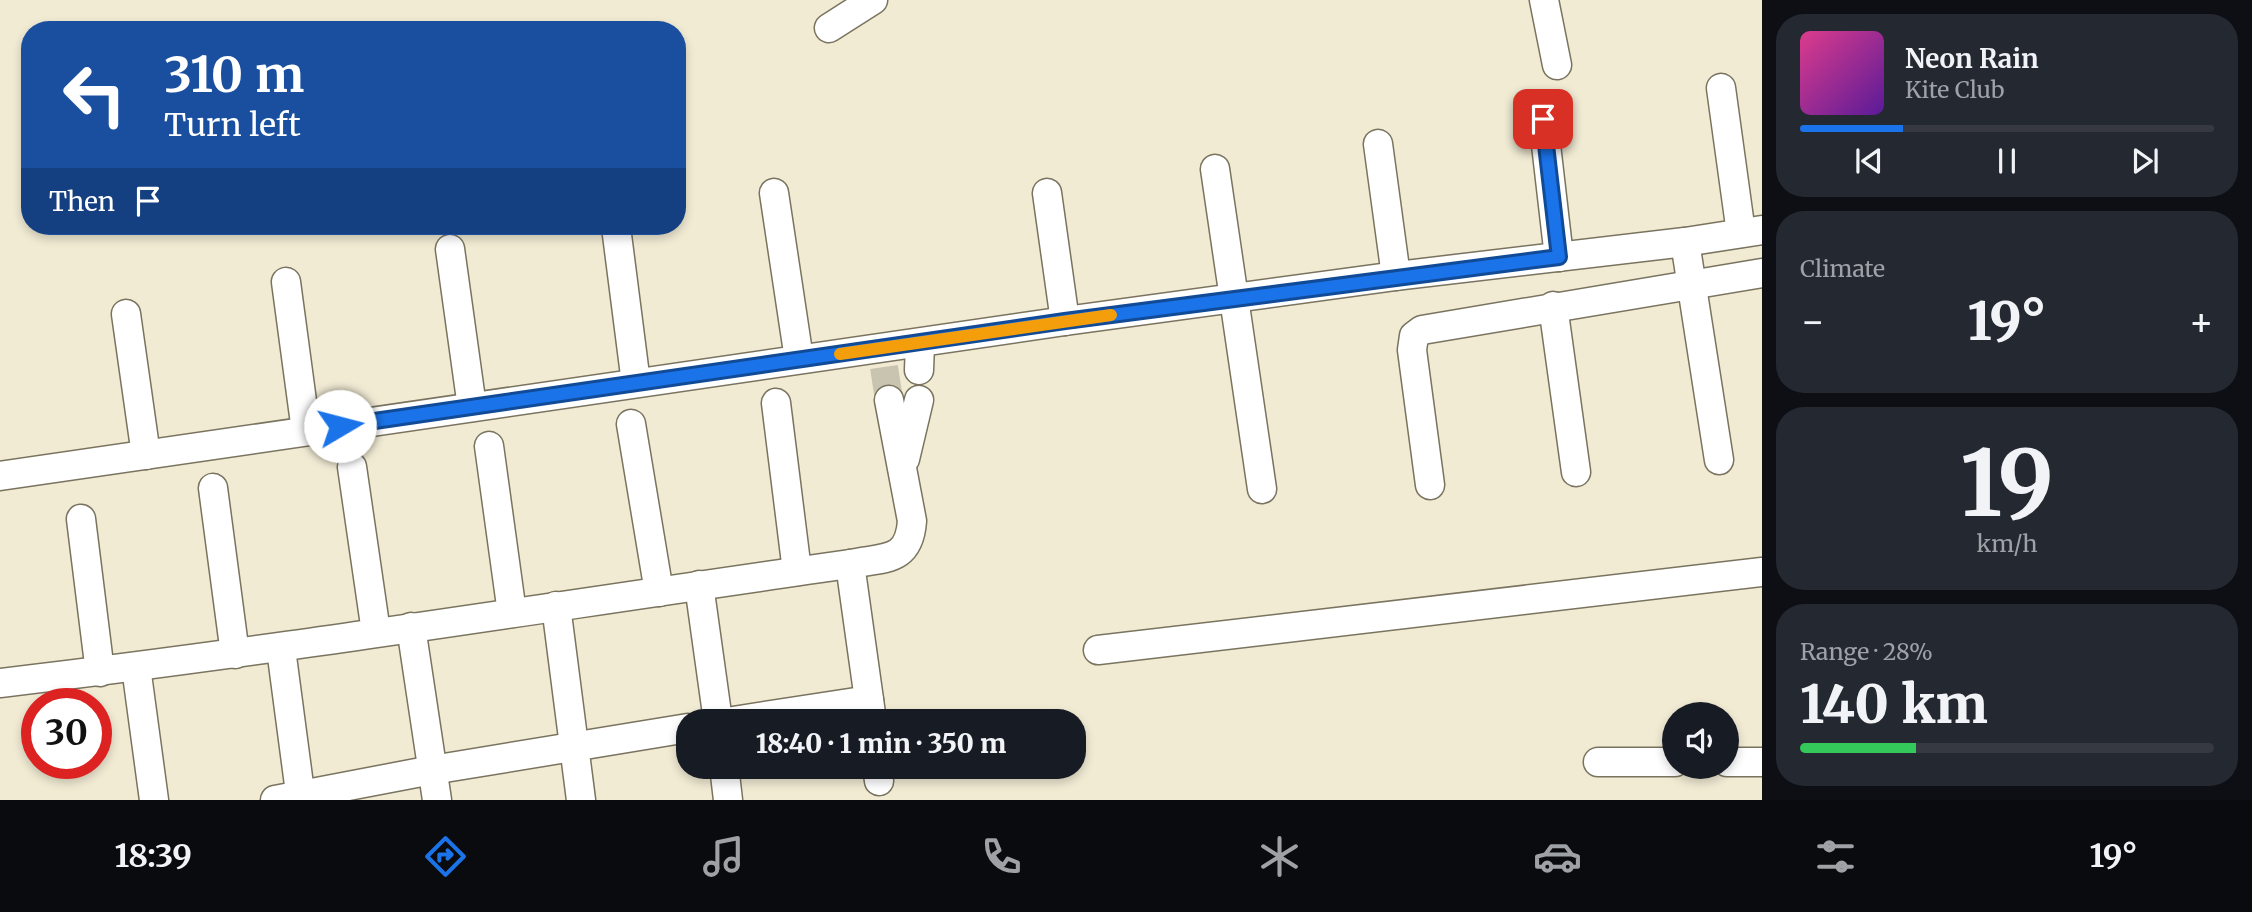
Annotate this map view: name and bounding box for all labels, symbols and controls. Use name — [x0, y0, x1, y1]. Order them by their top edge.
text: Neon Rain — [1905, 42, 2039, 75]
text: 310 m — [164, 44, 304, 105]
icon: left — [49, 49, 140, 140]
text: Kite Club — [1905, 75, 2004, 104]
pin — [1513, 89, 1573, 149]
icon: arrive — [1524, 100, 1562, 138]
text: Turn left — [164, 105, 301, 145]
icon: previous — [1850, 142, 1888, 180]
icon: pause — [1988, 142, 2026, 180]
icon: next — [2126, 142, 2164, 180]
icon: arrive — [129, 182, 167, 220]
text: Then — [49, 185, 115, 218]
text: Climate — [1800, 254, 1885, 283]
text: 19° — [1968, 289, 2046, 354]
text: − — [1800, 298, 1825, 345]
text: + — [2189, 298, 2214, 345]
position arrow — [303, 389, 377, 463]
text: 19 — [1960, 426, 2054, 541]
text: km/h — [1977, 529, 2037, 558]
text: Range · 28% — [1800, 637, 1933, 666]
text: 140 km — [1800, 672, 1988, 737]
speed limit sign: 30 — [21, 688, 112, 779]
map controls — [1662, 702, 1739, 779]
button: sound — [1662, 702, 1739, 779]
text: 18:40 · 1 min · 350 m — [756, 727, 1006, 760]
icon: directions — [421, 832, 470, 881]
icon: music — [699, 832, 748, 881]
icon: phone — [977, 832, 1026, 881]
icon: climate — [1255, 832, 1304, 881]
icon: car — [1533, 832, 1582, 881]
icon: filters — [1811, 832, 1860, 881]
text: 18:39 — [115, 836, 192, 876]
text: 19° — [2089, 836, 2137, 876]

